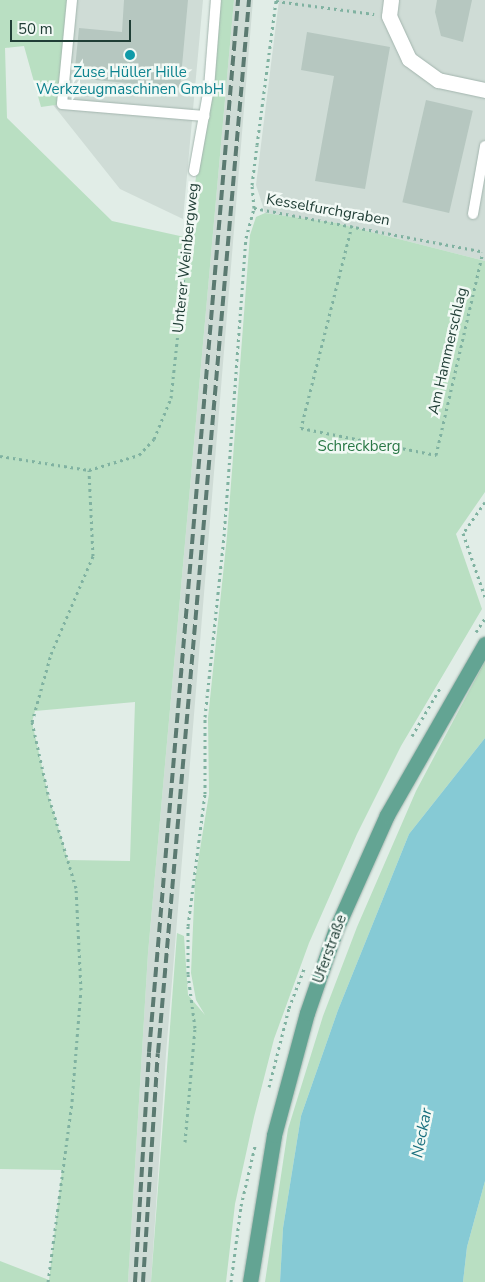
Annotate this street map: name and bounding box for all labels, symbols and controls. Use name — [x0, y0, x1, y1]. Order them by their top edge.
scale bar — [12, 10, 134, 42]
text: 50 m — [18, 19, 53, 39]
marker: Zuse Hüller Hille Werkzeugmaschinen GmbH — [124, 49, 136, 61]
place label: Zuse Hüller Hille Werkzeugmaschinen GmbH — [36, 63, 224, 98]
street label: Unterer Weinbergweg — [169, 182, 203, 334]
street label: Kesselfurchgraben — [265, 190, 391, 230]
street label: Am Hammerschlag — [425, 286, 471, 416]
park label: Schreckberg — [317, 438, 401, 456]
street label: Uferstraße — [309, 912, 351, 986]
water label: Neckar — [408, 1107, 436, 1159]

